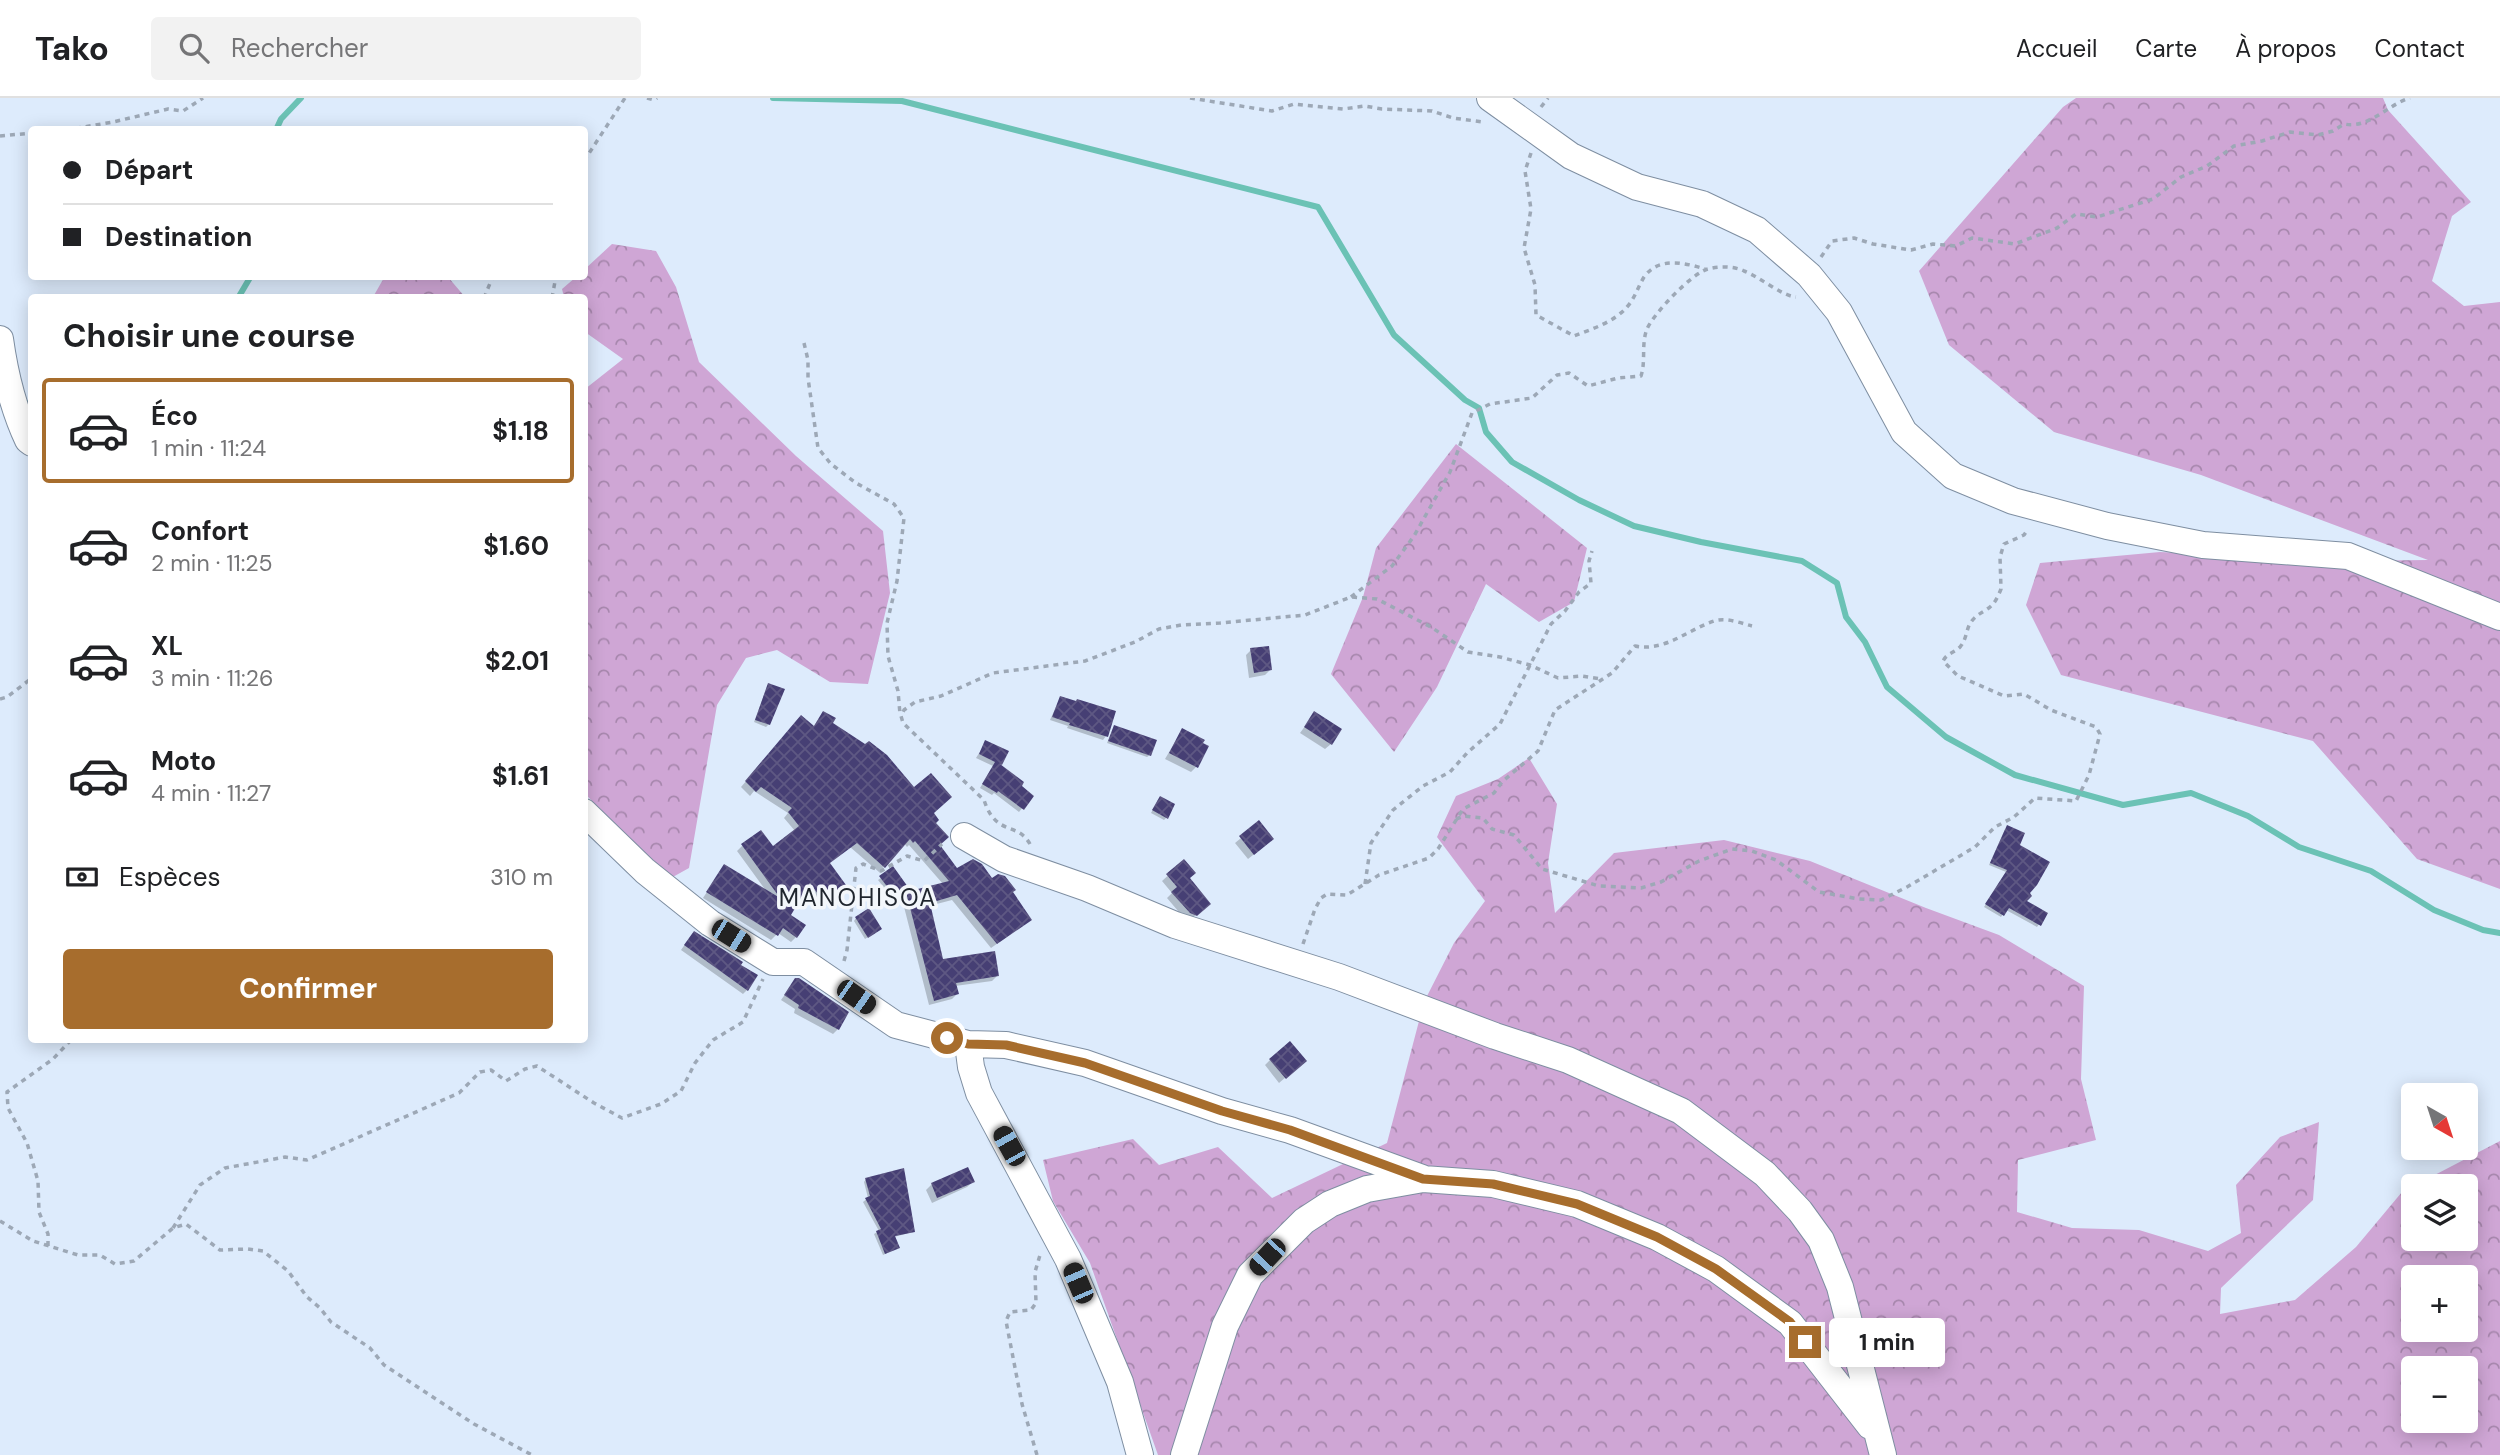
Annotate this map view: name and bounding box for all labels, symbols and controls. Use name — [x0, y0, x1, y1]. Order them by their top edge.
search box — [151, 17, 641, 80]
text: Tako — [35, 27, 109, 70]
icon: search — [175, 29, 213, 67]
text: Rechercher — [231, 31, 368, 65]
text: Accueil — [2016, 33, 2097, 64]
text: Carte — [2135, 33, 2197, 64]
text: À propos — [2235, 33, 2337, 64]
text: Contact — [2375, 33, 2465, 64]
text: Départ — [105, 153, 193, 187]
text: Destination — [105, 220, 252, 254]
text: Choisir une course — [63, 315, 355, 357]
icon: car — [67, 399, 130, 462]
text: Éco — [151, 399, 198, 433]
text: $1.18 — [492, 414, 549, 448]
text: 1 min · 11:24 — [151, 433, 266, 463]
icon: car — [67, 514, 130, 577]
text: Confort — [151, 514, 249, 548]
text: $1.60 — [483, 529, 549, 563]
text: 2 min · 11:25 — [151, 548, 273, 578]
icon: car — [67, 629, 130, 692]
text: XL — [151, 629, 183, 663]
text: $2.01 — [485, 644, 549, 678]
text: 3 min · 11:26 — [151, 663, 273, 693]
icon: car — [67, 744, 130, 807]
text: Moto — [151, 744, 216, 778]
text: $1.61 — [492, 759, 549, 793]
text: 4 min · 11:27 — [151, 778, 271, 808]
icon: cash — [63, 858, 101, 896]
text: Espèces — [119, 860, 220, 894]
text: 310 m — [490, 862, 553, 892]
district label: MANOHISOA — [779, 882, 937, 913]
car — [708, 916, 755, 956]
button: Confirmer — [63, 949, 553, 1029]
car — [833, 976, 880, 1018]
route start — [931, 1022, 963, 1054]
north arrow — [2401, 1083, 2478, 1160]
map controls — [2401, 1083, 2478, 1433]
car — [990, 1123, 1029, 1169]
button: layers — [2401, 1174, 2478, 1251]
car — [1245, 1234, 1290, 1280]
car — [1061, 1260, 1096, 1306]
button: + — [2401, 1265, 2478, 1342]
callout: 1 min — [1829, 1318, 1945, 1366]
route end — [1789, 1326, 1821, 1358]
text: 1 min — [1859, 1327, 1915, 1357]
button: − — [2401, 1356, 2478, 1433]

